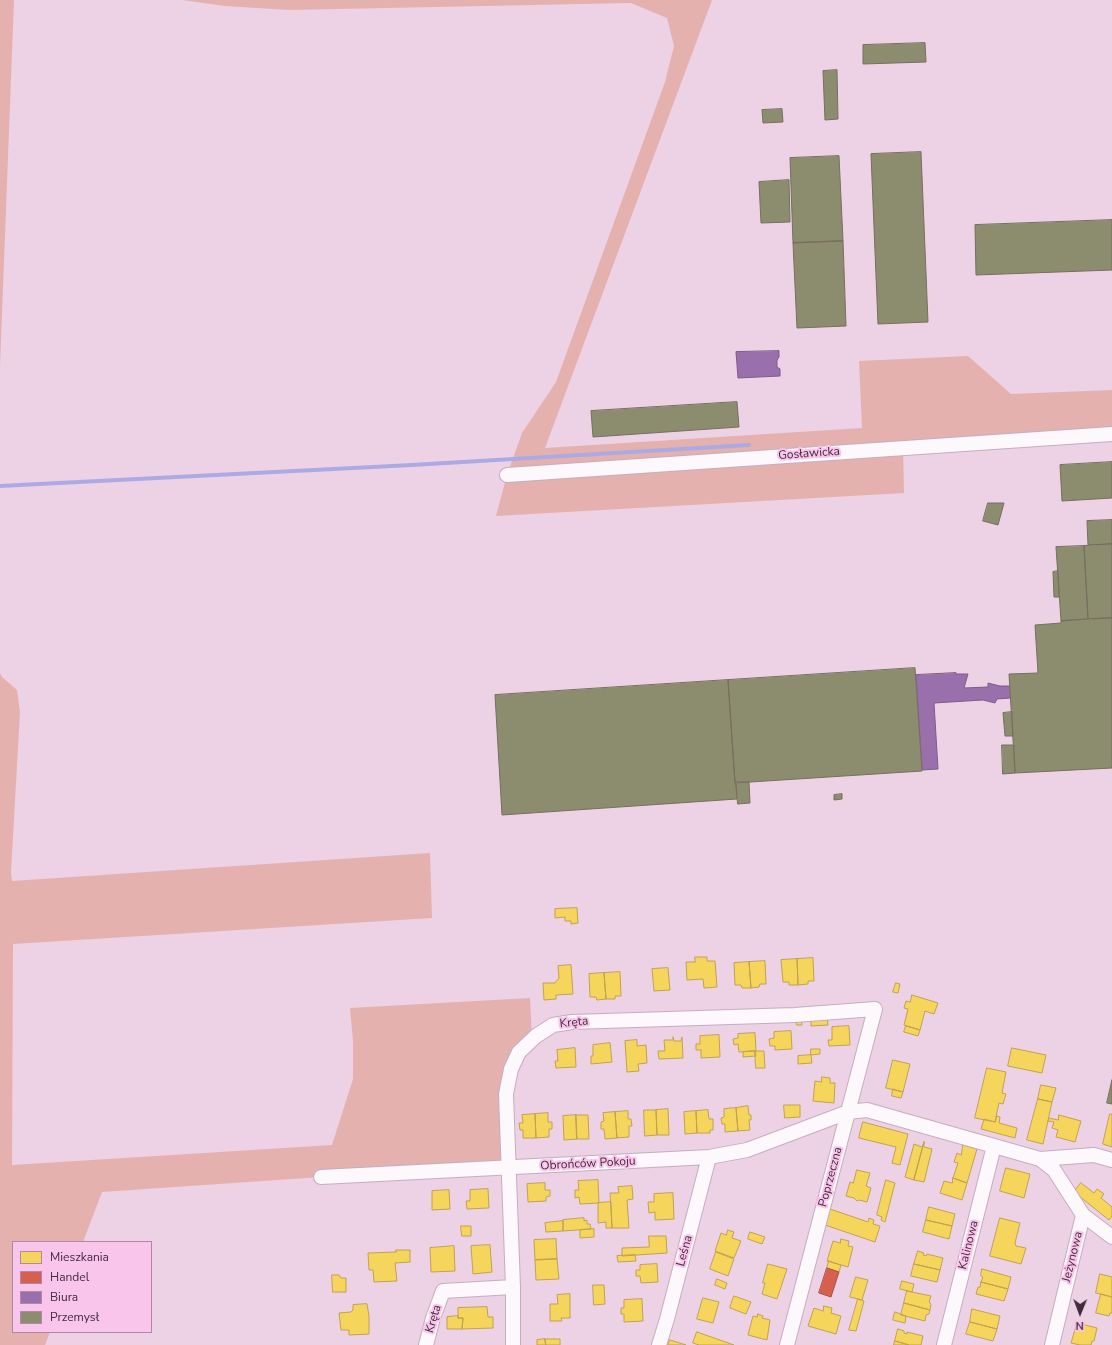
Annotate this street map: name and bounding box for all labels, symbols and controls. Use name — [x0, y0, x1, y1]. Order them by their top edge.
street label: Gosławicka — [778, 445, 840, 463]
street label: Kręta — [559, 1014, 589, 1032]
street label: Poprzeczna — [816, 1145, 846, 1209]
street label: Obrońców Pokoju — [540, 1154, 636, 1174]
street label: Kalinowa — [956, 1219, 982, 1271]
street label: Jeżynowa — [1060, 1230, 1086, 1284]
street label: Leśna — [674, 1234, 696, 1268]
legend — [12, 1241, 152, 1333]
text: Mieszkania — [50, 1249, 109, 1265]
text: Handel — [50, 1269, 89, 1285]
text: Biura — [50, 1289, 78, 1305]
north arrow — [1060, 1293, 1100, 1333]
street label: Kręta — [423, 1303, 445, 1335]
text: Przemysł — [50, 1309, 99, 1325]
text: N — [1076, 1318, 1084, 1333]

